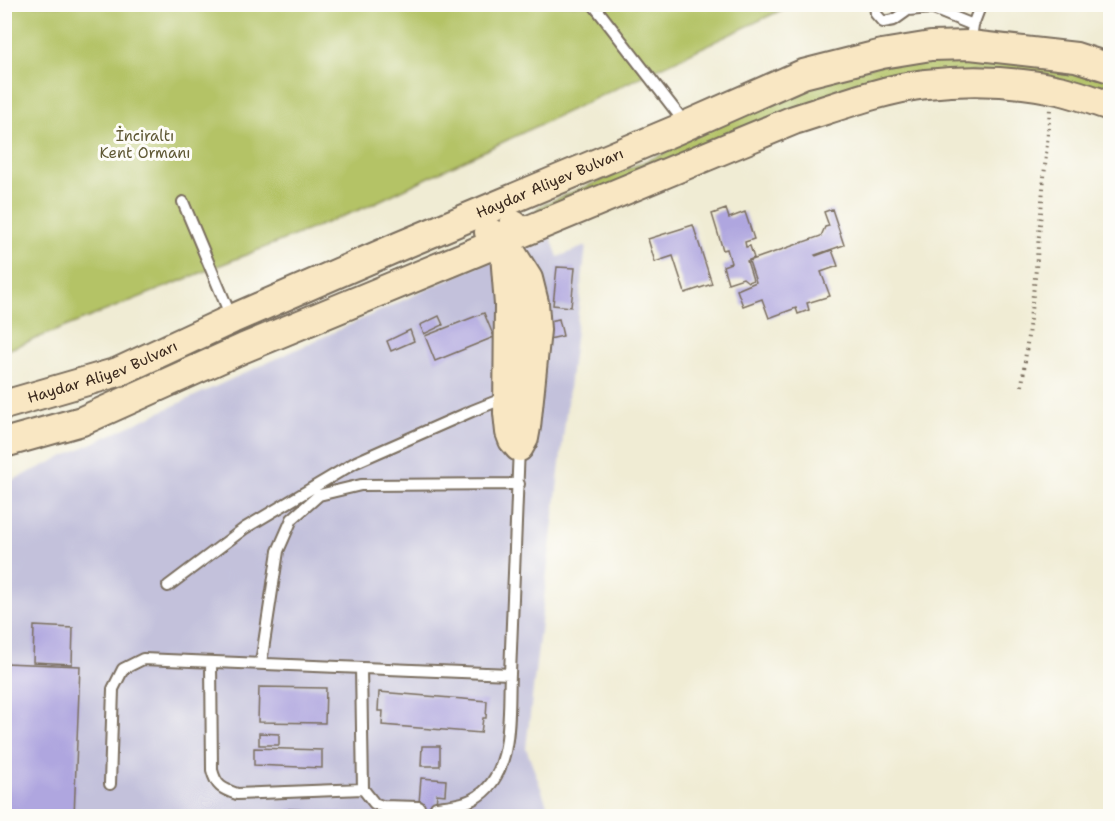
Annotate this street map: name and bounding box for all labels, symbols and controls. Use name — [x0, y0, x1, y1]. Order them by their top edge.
park label: İnciraltı Kent Ormanı — [99, 126, 191, 163]
street label: Haydar Aliyev Bulvarı — [473, 143, 627, 223]
street label: Haydar Aliyev Bulvarı — [25, 336, 181, 408]

